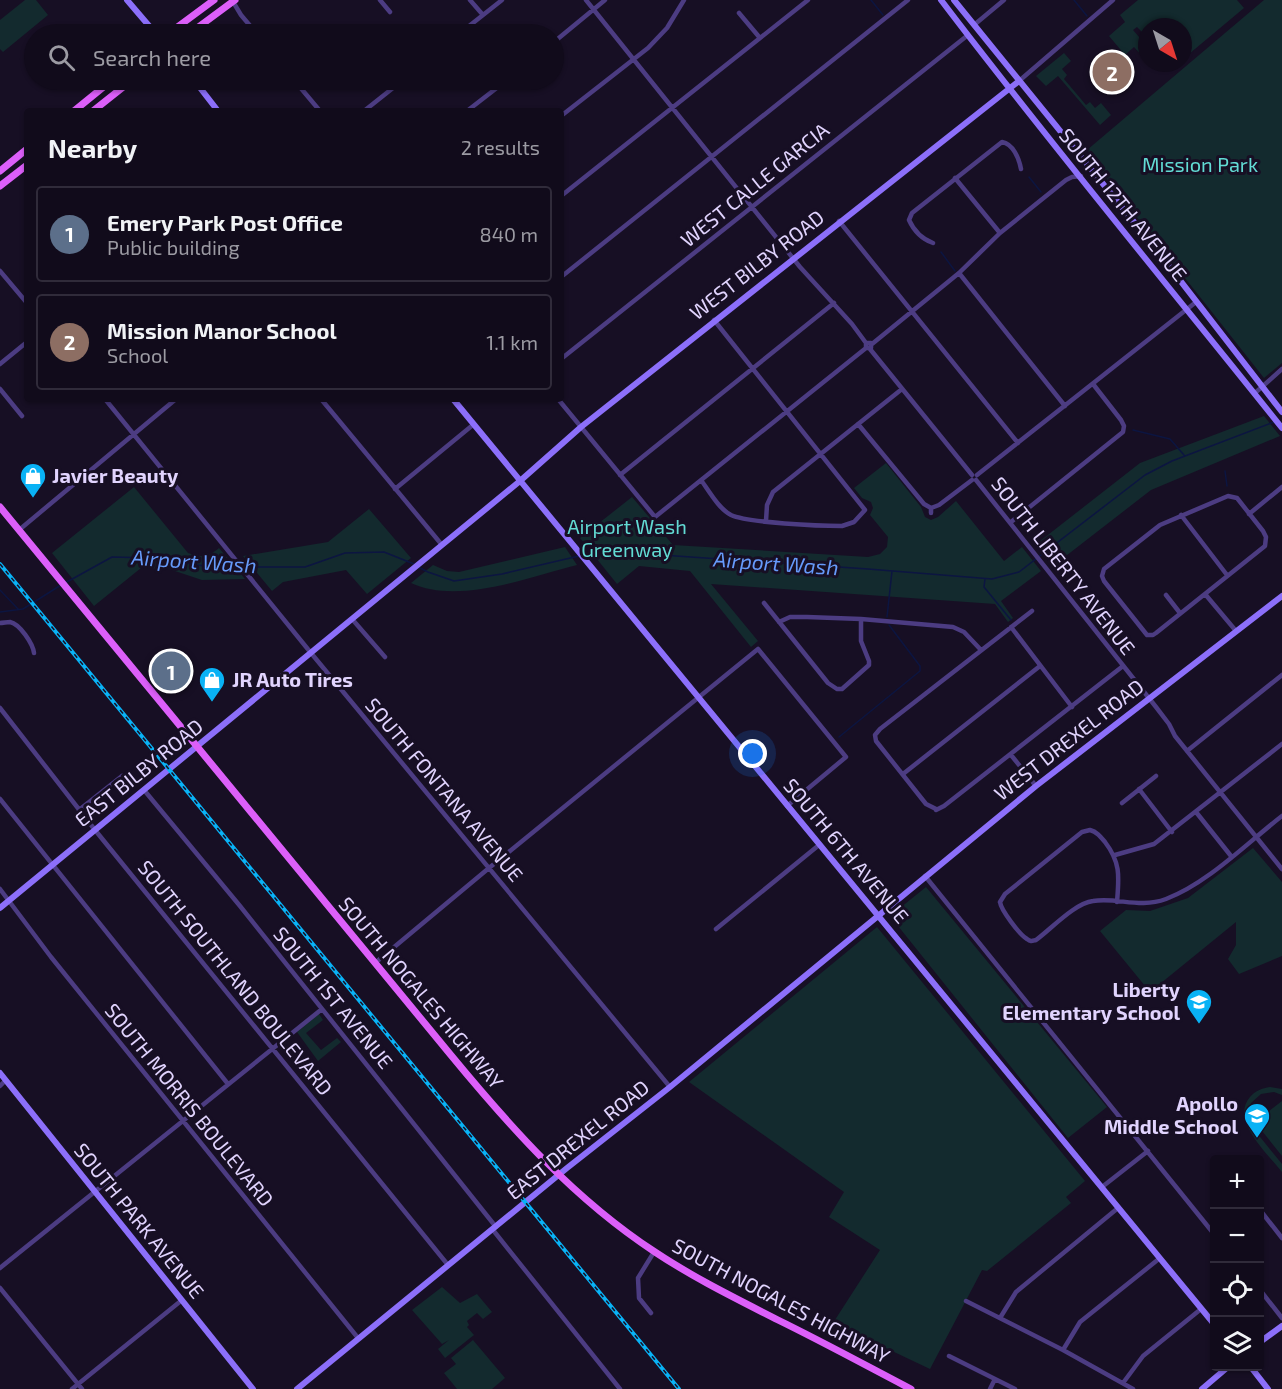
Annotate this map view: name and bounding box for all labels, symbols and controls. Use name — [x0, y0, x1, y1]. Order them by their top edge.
north arrow — [1138, 18, 1192, 72]
search box — [24, 24, 564, 90]
icon: search — [45, 41, 78, 74]
text: Search here — [93, 44, 211, 70]
pin: 2 — [1092, 50, 1132, 94]
street label: WEST CALLE GARCIA — [676, 117, 834, 251]
street label: SOUTH 12TH AVENUE — [1055, 123, 1193, 285]
text: Nearby — [48, 132, 137, 163]
text: 2 results — [461, 135, 540, 159]
park label: Mission Park — [1142, 152, 1258, 176]
street label: WEST BILBY ROAD — [684, 204, 828, 324]
text: Emery Park Post Office — [107, 209, 343, 235]
text: 1 — [65, 222, 74, 246]
text: 840 m — [480, 222, 538, 246]
text: Public building — [107, 235, 240, 259]
text: Mission Manor School — [107, 317, 337, 343]
text: 2 — [64, 330, 75, 354]
text: 1.1 km — [486, 330, 538, 354]
text: School — [107, 343, 168, 367]
shop icon: Javier Beauty — [18, 461, 48, 499]
place label: Javier Beauty — [52, 463, 179, 488]
street label: SOUTH LIBERTY AVENUE — [987, 472, 1141, 659]
park label: Airport Wash Greenway — [567, 514, 687, 561]
water label: Airport Wash — [130, 544, 257, 577]
water label: Airport Wash — [712, 546, 839, 579]
pin: 1 — [152, 648, 190, 694]
shop icon: JR Auto Tires — [197, 665, 227, 703]
place label: JR Auto Tires — [232, 667, 353, 691]
street label: WEST DREXEL ROAD — [989, 673, 1148, 805]
street label: SOUTH FONTANA AVENUE — [361, 693, 529, 886]
street label: EAST BILBY ROAD — [70, 713, 207, 831]
your location — [738, 739, 767, 768]
street label: SOUTH 6TH AVENUE — [779, 773, 914, 928]
street label: SOUTH SOUTHLAND BOULEVARD — [134, 855, 338, 1100]
street label: SOUTH NOGALES HIGHWAY — [335, 892, 509, 1094]
street label: SOUTH 1ST AVENUE — [269, 922, 398, 1073]
place label: Liberty Elementary School — [1002, 977, 1181, 1025]
school or university icon: Liberty Elementary School — [1184, 987, 1214, 1025]
street label: SOUTH MORRIS BOULEVARD — [101, 998, 279, 1211]
street label: EAST DREXEL ROAD — [501, 1074, 653, 1204]
place label: Apollo Middle School — [1104, 1091, 1238, 1138]
school or university icon: Apollo Middle School — [1242, 1101, 1272, 1139]
street label: SOUTH PARK AVENUE — [70, 1138, 210, 1303]
map controls — [1210, 1155, 1264, 1371]
button: + — [1210, 1155, 1264, 1209]
button: − — [1210, 1209, 1264, 1263]
street label: SOUTH NOGALES HIGHWAY — [669, 1233, 895, 1368]
button: locate — [1210, 1263, 1264, 1317]
button: layers — [1210, 1317, 1264, 1371]

